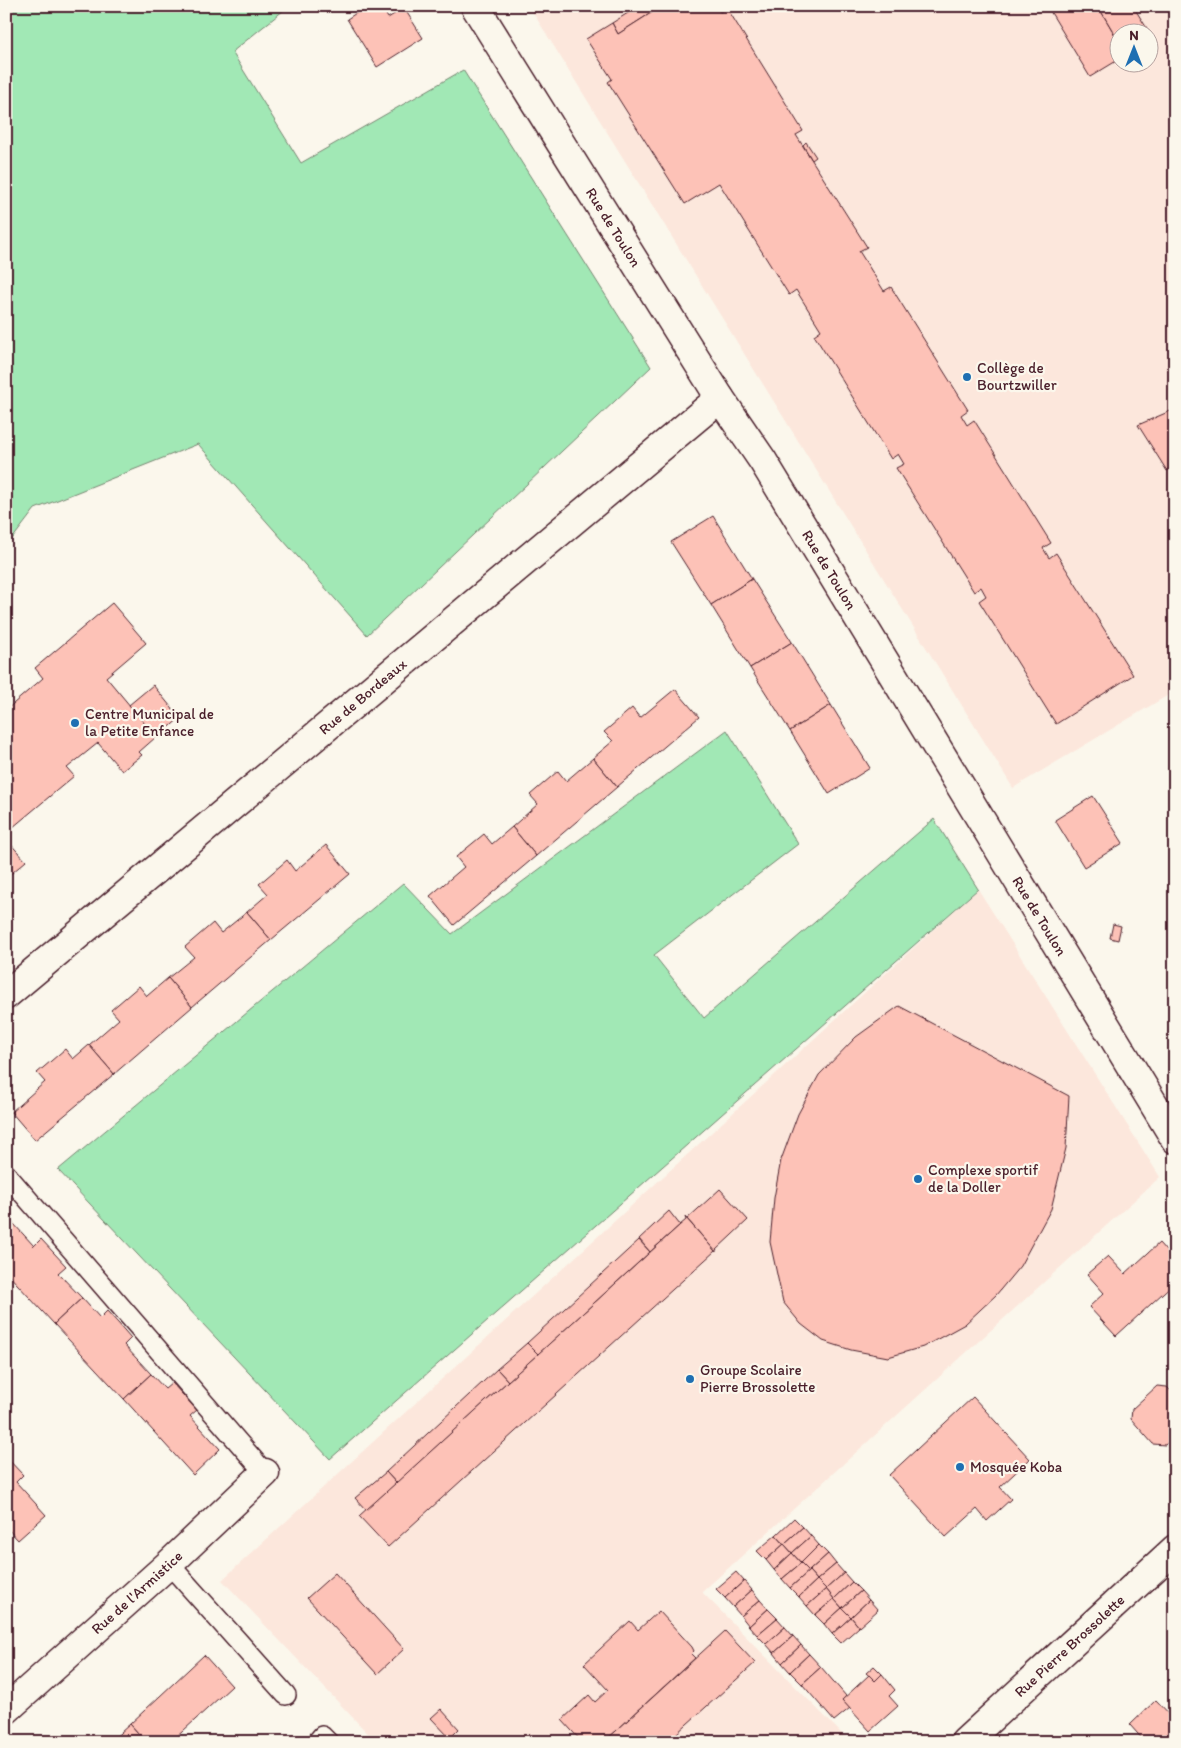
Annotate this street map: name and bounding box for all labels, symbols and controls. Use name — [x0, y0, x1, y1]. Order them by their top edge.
north arrow — [1108, 22, 1158, 72]
text: N — [1129, 27, 1139, 44]
street label: Rue de Toulon — [582, 184, 645, 271]
place label: Collège de Bourtzwiller — [977, 359, 1057, 394]
marker: Collège de Bourtzwiller — [961, 371, 973, 383]
street label: Rue de Toulon — [798, 527, 861, 613]
street label: Rue de Bordeaux — [315, 655, 411, 738]
place label: Centre Municipal de la Petite Enfance — [85, 705, 214, 740]
marker: Centre Municipal de la Petite Enfance — [69, 717, 81, 729]
street label: Rue de Toulon — [1008, 873, 1071, 960]
place label: Complexe sportif de la Doller — [928, 1161, 1038, 1196]
marker: Complexe sportif de la Doller — [912, 1173, 924, 1185]
place label: Groupe Scolaire Pierre Brossolette — [700, 1361, 815, 1396]
marker: Groupe Scolaire Pierre Brossolette — [684, 1373, 696, 1385]
place label: Mosquée Koba — [970, 1458, 1063, 1476]
marker: Mosquée Koba — [954, 1461, 966, 1473]
street label: Rue de l'Armistice — [88, 1547, 186, 1638]
street label: Rue Pierre Brossolette — [1011, 1591, 1128, 1701]

